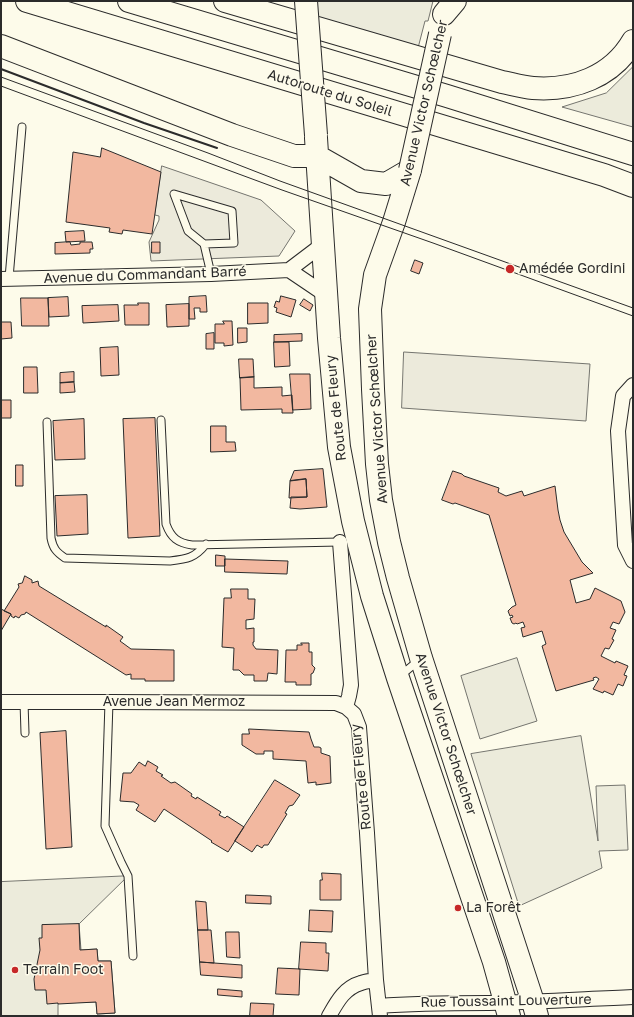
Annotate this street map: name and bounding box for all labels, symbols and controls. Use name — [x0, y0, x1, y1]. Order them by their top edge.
street label: Avenue Victor Schœlcher — [397, 18, 451, 188]
street label: Autoroute du Soleil — [266, 66, 394, 120]
place label: Amédée Gordini — [519, 261, 626, 277]
street label: Avenue du Commandant Barré — [43, 263, 247, 287]
marker: Amédée Gordini — [504, 263, 516, 275]
street label: Avenue Victor Schœlcher — [363, 334, 391, 504]
street label: Route de Fleury — [322, 354, 350, 462]
street label: Avenue Victor Schœlcher — [412, 651, 480, 817]
street label: Avenue Jean Mermoz — [103, 694, 245, 710]
street label: Route de Fleury — [347, 723, 375, 831]
place label: La Forêt — [466, 900, 521, 916]
marker: La Forêt — [453, 903, 463, 913]
place label: Terrain Foot — [23, 962, 104, 978]
marker: Terrain Foot — [10, 965, 20, 975]
street label: Rue Toussaint Louverture — [420, 991, 592, 1011]

